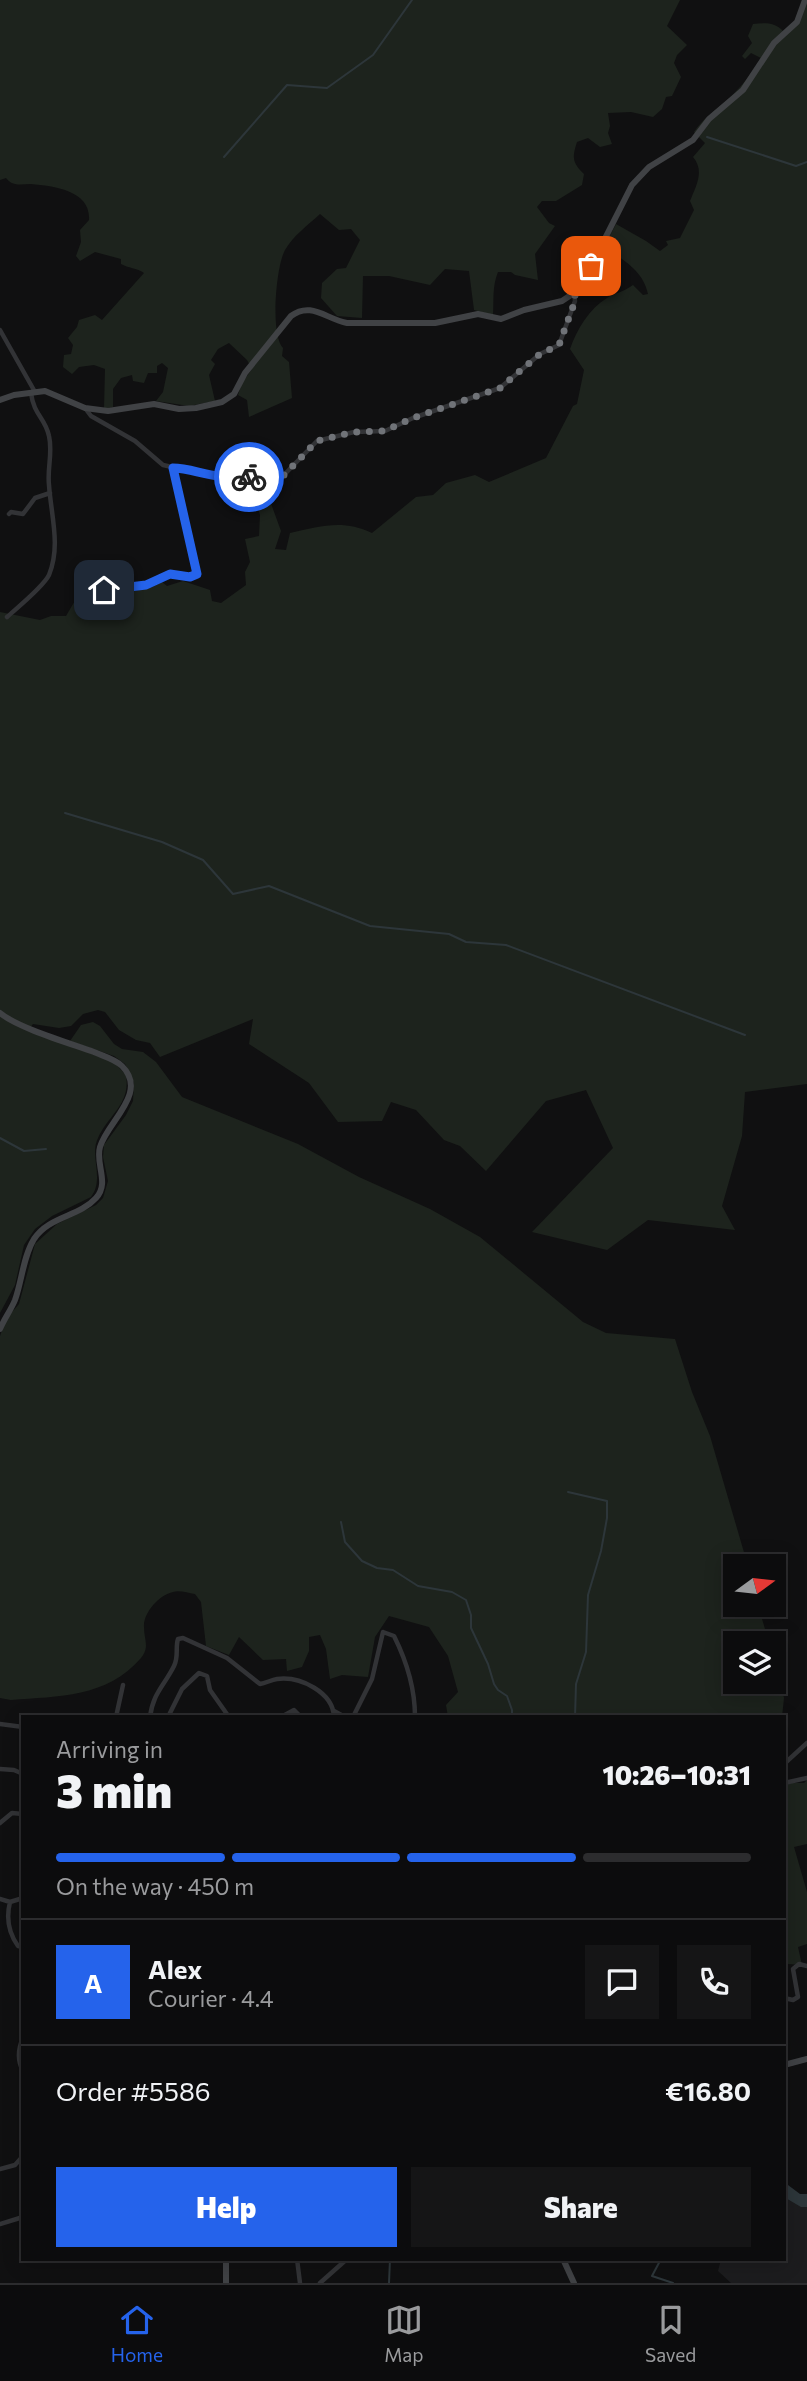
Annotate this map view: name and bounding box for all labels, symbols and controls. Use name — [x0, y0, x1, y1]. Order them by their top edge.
pin — [561, 236, 621, 296]
icon: bag — [572, 247, 610, 285]
courier — [214, 442, 284, 512]
icon: bike — [230, 458, 268, 496]
pin — [74, 560, 134, 620]
icon: home — [85, 571, 123, 609]
north arrow — [723, 1554, 786, 1617]
map controls — [723, 1554, 786, 1694]
button: layers — [723, 1631, 786, 1694]
text: Arriving in — [56, 1735, 163, 1763]
text: 10:26–10:31 — [603, 1759, 751, 1790]
text: 3 min — [56, 1761, 172, 1817]
text: On the way · 450 m — [56, 1872, 254, 1900]
button: chat — [585, 1945, 659, 2019]
button: phone — [677, 1945, 751, 2019]
text: Alex — [148, 1953, 202, 1984]
text: A — [84, 1967, 102, 1998]
text: Courier · 4.4 — [148, 1984, 274, 2012]
text: Order #5586 — [56, 2075, 210, 2106]
text: €16.80 — [665, 2075, 751, 2106]
button: Help — [56, 2167, 397, 2247]
button: Share — [411, 2167, 751, 2247]
tab: Home — [111, 2301, 163, 2366]
tab: Map — [384, 2301, 424, 2366]
tab: Saved — [645, 2301, 696, 2366]

